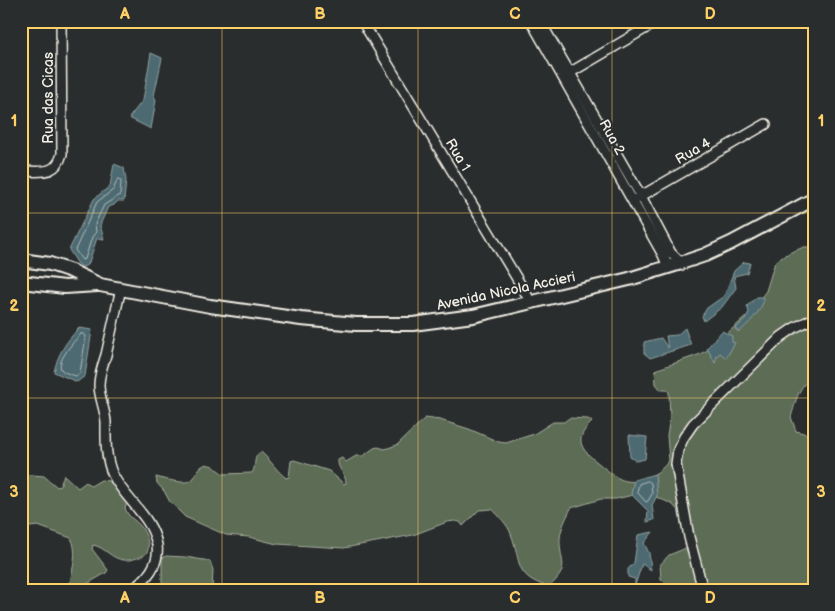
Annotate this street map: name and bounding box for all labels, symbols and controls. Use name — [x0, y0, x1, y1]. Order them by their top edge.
text: A — [119, 5, 130, 24]
text: B — [314, 5, 326, 24]
text: C — [509, 5, 521, 24]
text: D — [704, 5, 716, 24]
street label: Rua das Cicas — [40, 52, 57, 144]
text: 1 — [11, 112, 17, 131]
text: 1 — [818, 112, 824, 131]
street label: Rua 2 — [595, 116, 629, 158]
street label: Rua 4 — [672, 134, 714, 168]
street label: Rua 1 — [442, 136, 474, 174]
street label: Avenida Nicola Accieri — [435, 268, 577, 314]
text: 2 — [9, 297, 19, 316]
text: 2 — [816, 297, 826, 316]
text: 3 — [9, 483, 19, 502]
text: 3 — [816, 483, 826, 502]
text: A — [119, 589, 130, 608]
text: B — [314, 589, 326, 608]
text: C — [509, 589, 521, 608]
text: D — [704, 589, 716, 608]

